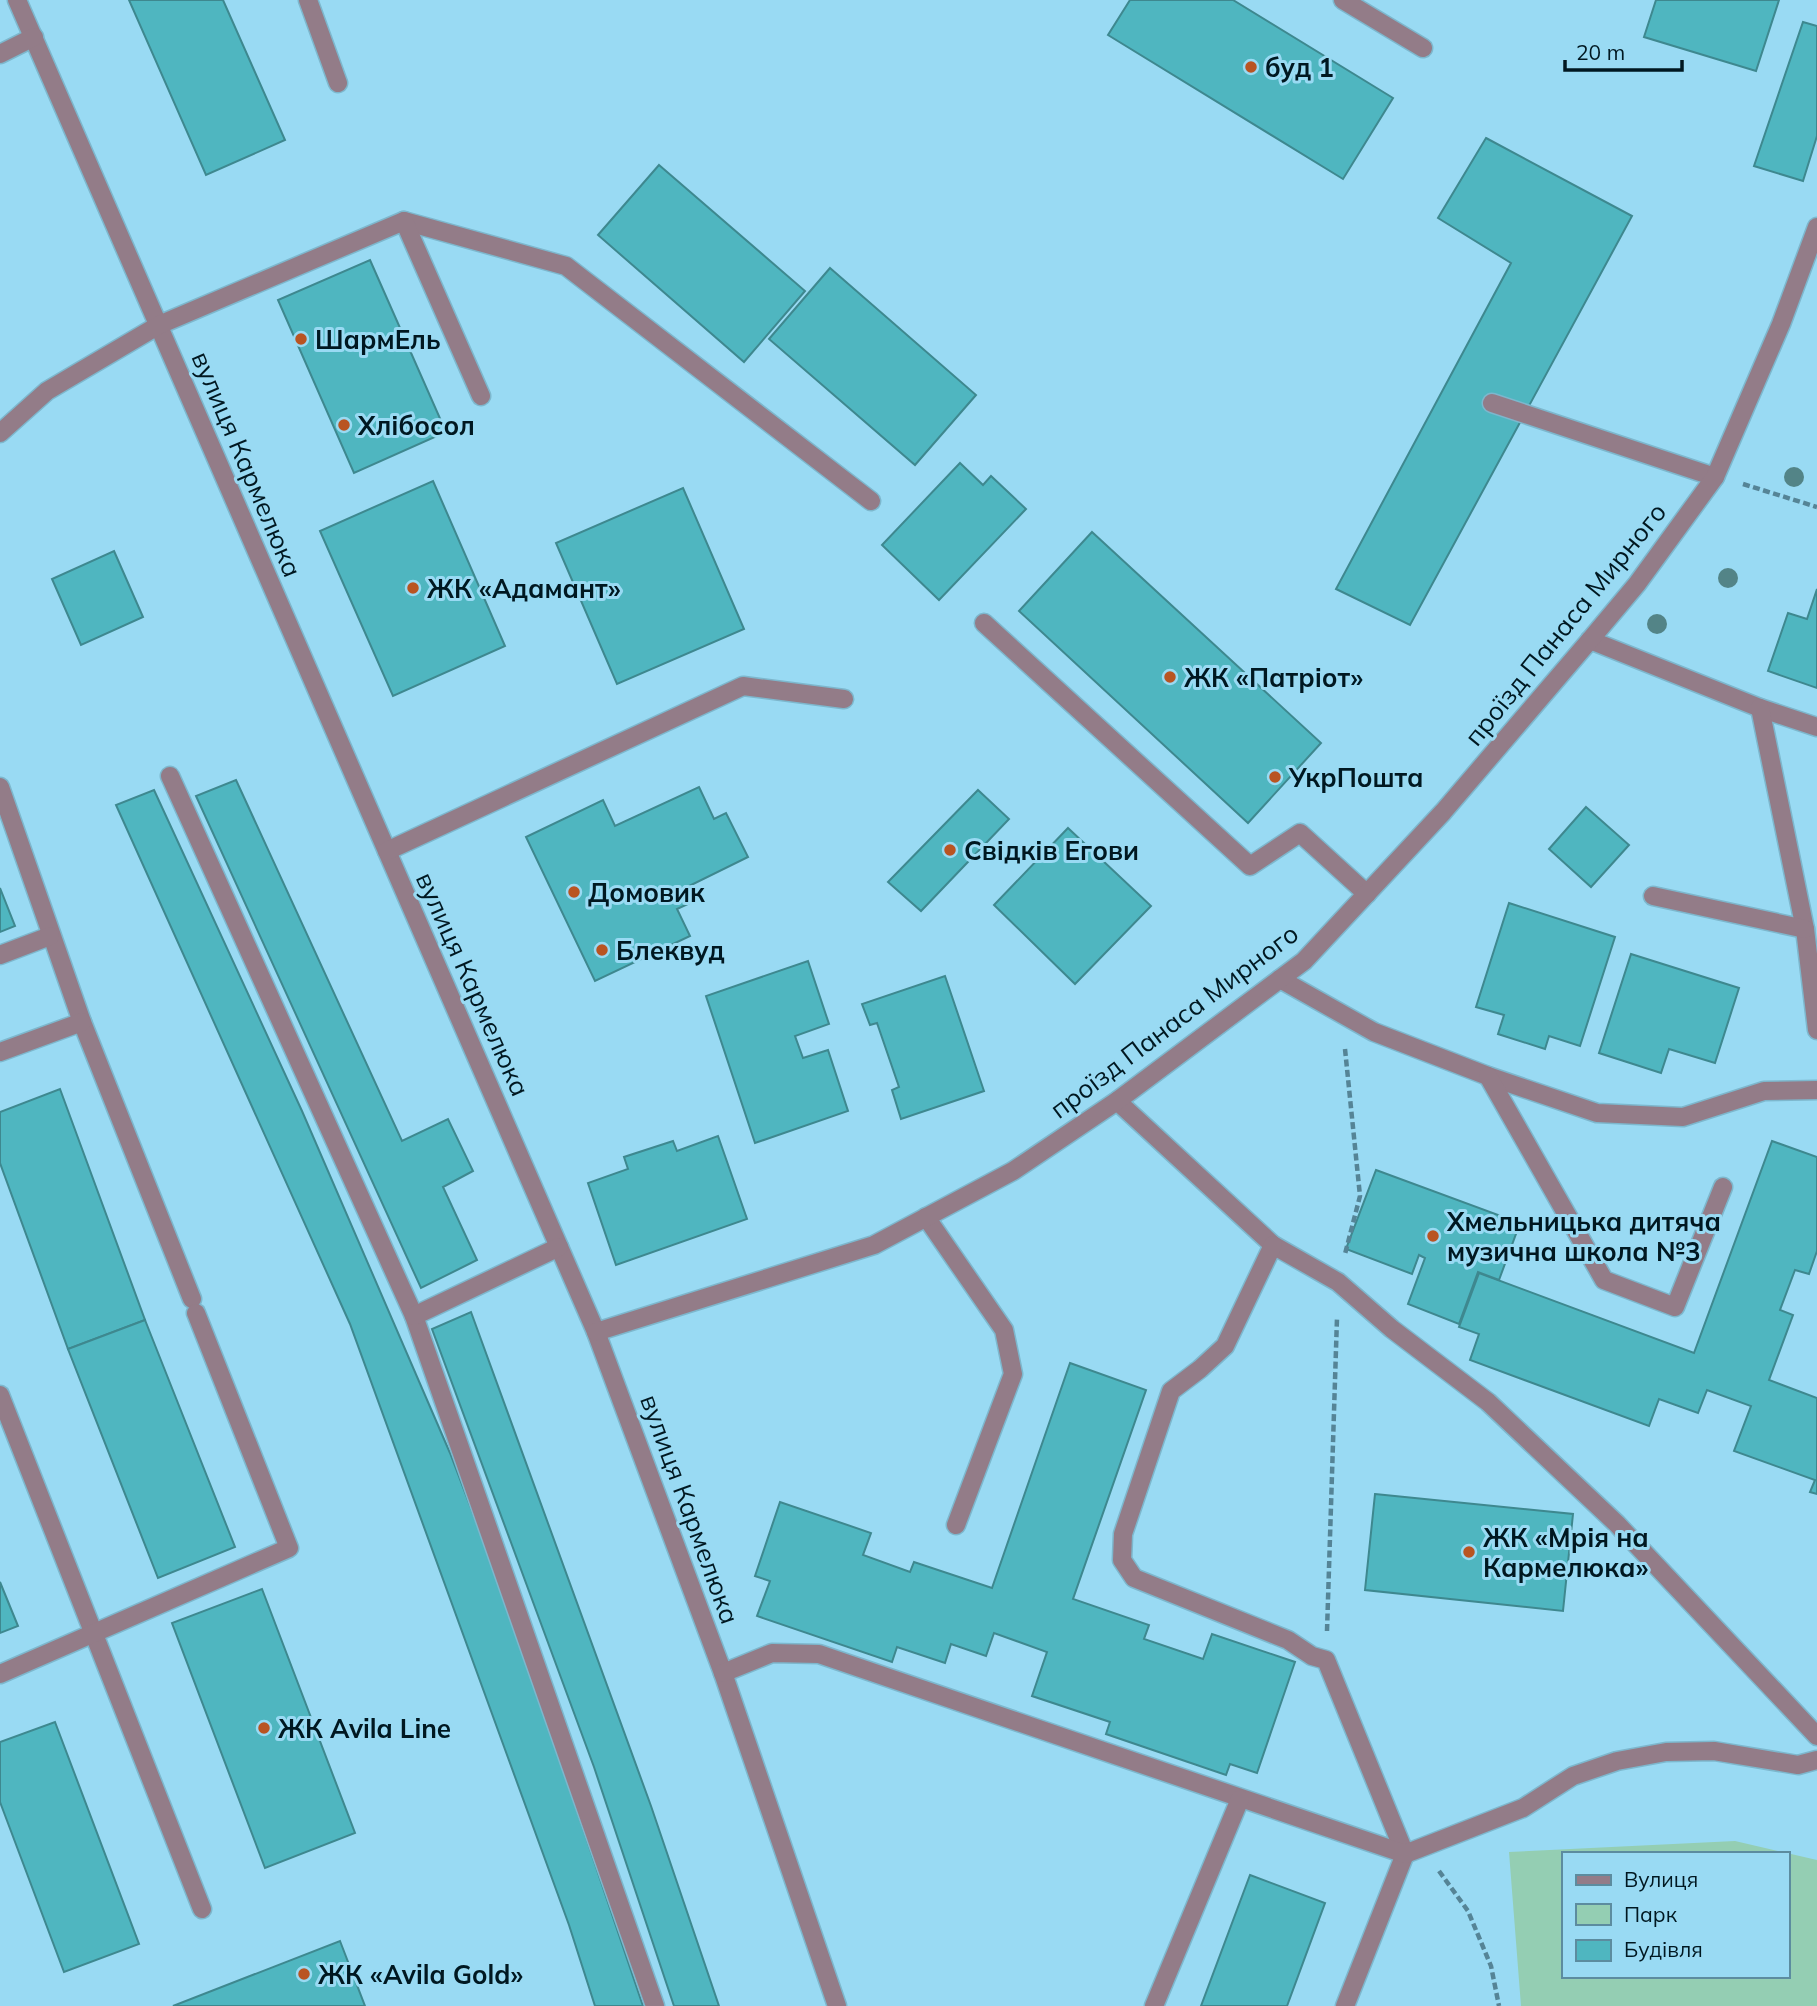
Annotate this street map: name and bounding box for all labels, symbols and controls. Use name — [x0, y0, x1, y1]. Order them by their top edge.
scale bar — [1565, 28, 1682, 72]
text: 20 m — [1576, 39, 1625, 65]
place label: буд 1 — [1265, 51, 1334, 84]
marker: буд 1 — [1243, 59, 1259, 75]
place label: ШармЕль — [315, 323, 441, 356]
marker: ШармЕль — [293, 331, 309, 347]
street label: вулиця Кармелюка — [185, 346, 309, 582]
place label: Хлібосол — [357, 409, 475, 442]
marker: Хлібосол — [336, 417, 352, 433]
street label: проїзд Панаса Мирного — [1457, 496, 1673, 752]
place label: ЖК «Адамант» — [427, 572, 621, 605]
marker: ЖК «Адамант» — [405, 580, 421, 596]
place label: ЖК «Патріот» — [1184, 661, 1363, 694]
marker: ЖК «Патріот» — [1162, 669, 1178, 685]
place label: УкрПошта — [1288, 761, 1424, 794]
marker: УкрПошта — [1267, 769, 1283, 785]
place label: Свідків Егови — [964, 834, 1139, 867]
marker: Свідків Егови — [942, 842, 958, 858]
street label: вулиця Кармелюка — [409, 867, 537, 1101]
place label: Домовик — [588, 876, 705, 909]
marker: Домовик — [566, 884, 582, 900]
street label: проїзд Панаса Мирного — [1043, 917, 1305, 1125]
place label: Блеквуд — [616, 934, 725, 967]
marker: Блеквуд — [594, 942, 610, 958]
place label: Хмельницька дитяча музична школа №3 — [1446, 1205, 1721, 1268]
marker: Хмельницька дитяча музична школа №3 — [1425, 1228, 1441, 1244]
street label: вулиця Кармелюка — [633, 1390, 747, 1628]
place label: ЖК «Мрія на Кармелюка» — [1483, 1521, 1649, 1584]
marker: ЖК «Мрія на Кармелюка» — [1461, 1544, 1477, 1560]
place label: ЖК Avila Line — [278, 1712, 451, 1745]
marker: ЖК Avila Line — [256, 1720, 272, 1736]
legend — [1562, 1852, 1789, 1978]
text: Вулиця — [1624, 1866, 1698, 1892]
text: Парк — [1624, 1901, 1678, 1927]
text: Будівля — [1624, 1936, 1703, 1962]
place label: ЖК «Avila Gold» — [318, 1958, 523, 1991]
marker: ЖК «Avila Gold» — [296, 1966, 312, 1982]

